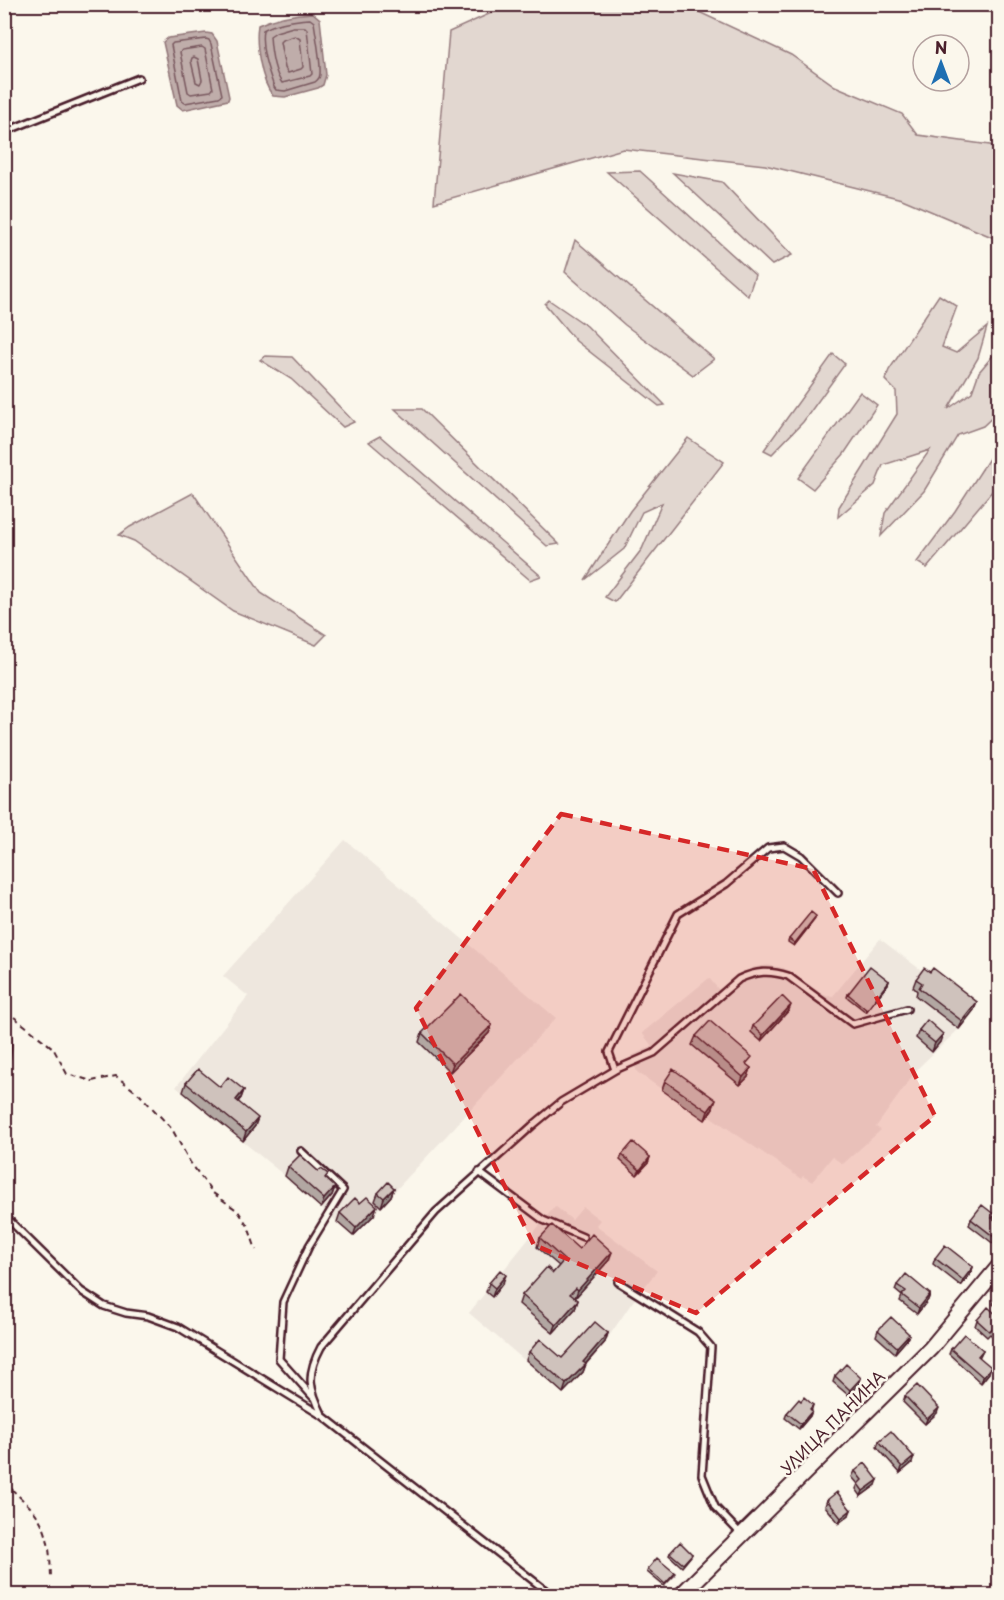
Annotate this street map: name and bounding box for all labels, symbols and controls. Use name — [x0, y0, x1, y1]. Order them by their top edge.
north arrow — [911, 33, 971, 93]
text: N — [935, 35, 947, 59]
street label: УЛИЦА ПАНИНА — [774, 1364, 890, 1480]

